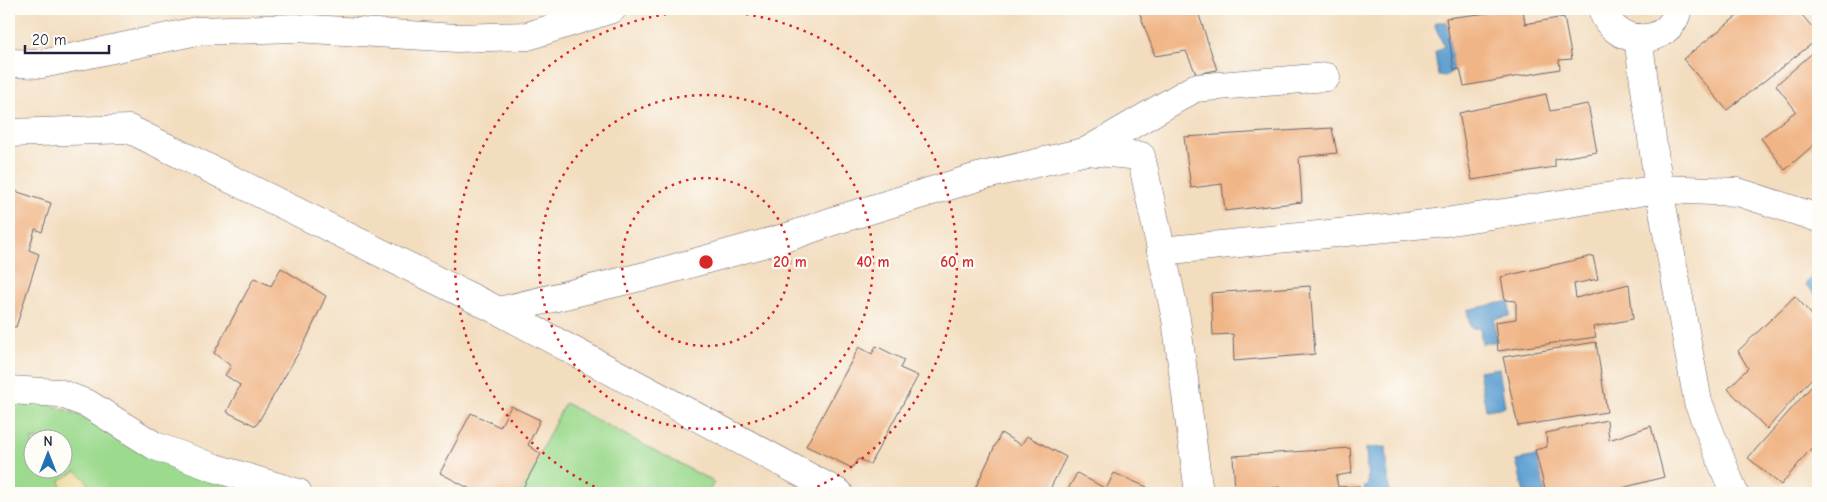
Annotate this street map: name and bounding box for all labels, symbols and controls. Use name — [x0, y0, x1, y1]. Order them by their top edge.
scale bar — [25, 22, 109, 54]
text: 20 m — [32, 31, 66, 49]
centre of rings — [697, 253, 715, 271]
text: 20 m — [773, 253, 807, 271]
text: 40 m — [857, 253, 890, 271]
text: 60 m — [940, 253, 974, 271]
north arrow — [22, 430, 72, 480]
text: N — [43, 433, 53, 450]

